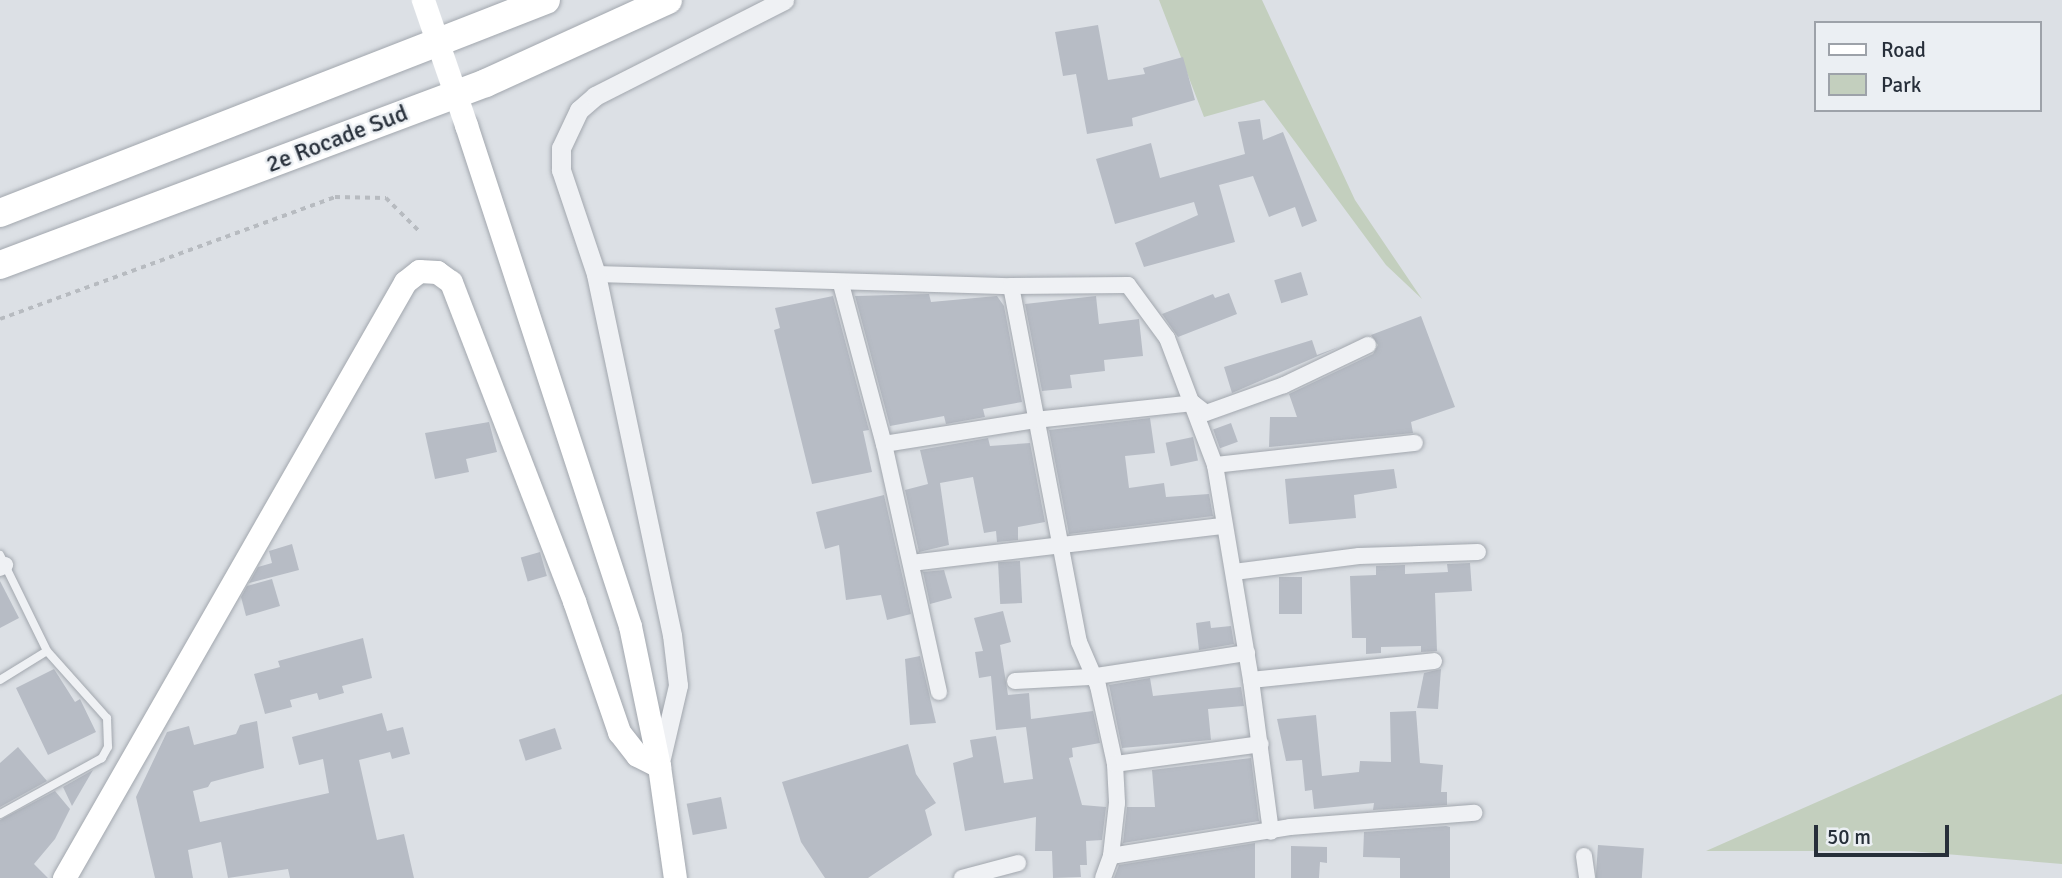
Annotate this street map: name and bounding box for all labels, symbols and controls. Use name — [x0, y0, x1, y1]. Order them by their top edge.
legend — [1814, 21, 2041, 112]
text: Road — [1881, 37, 1926, 63]
text: Park — [1881, 72, 1921, 98]
street label: 2e Rocade Sud — [262, 99, 412, 179]
scale bar — [1817, 812, 1952, 856]
text: 50 m — [1827, 824, 1871, 850]

